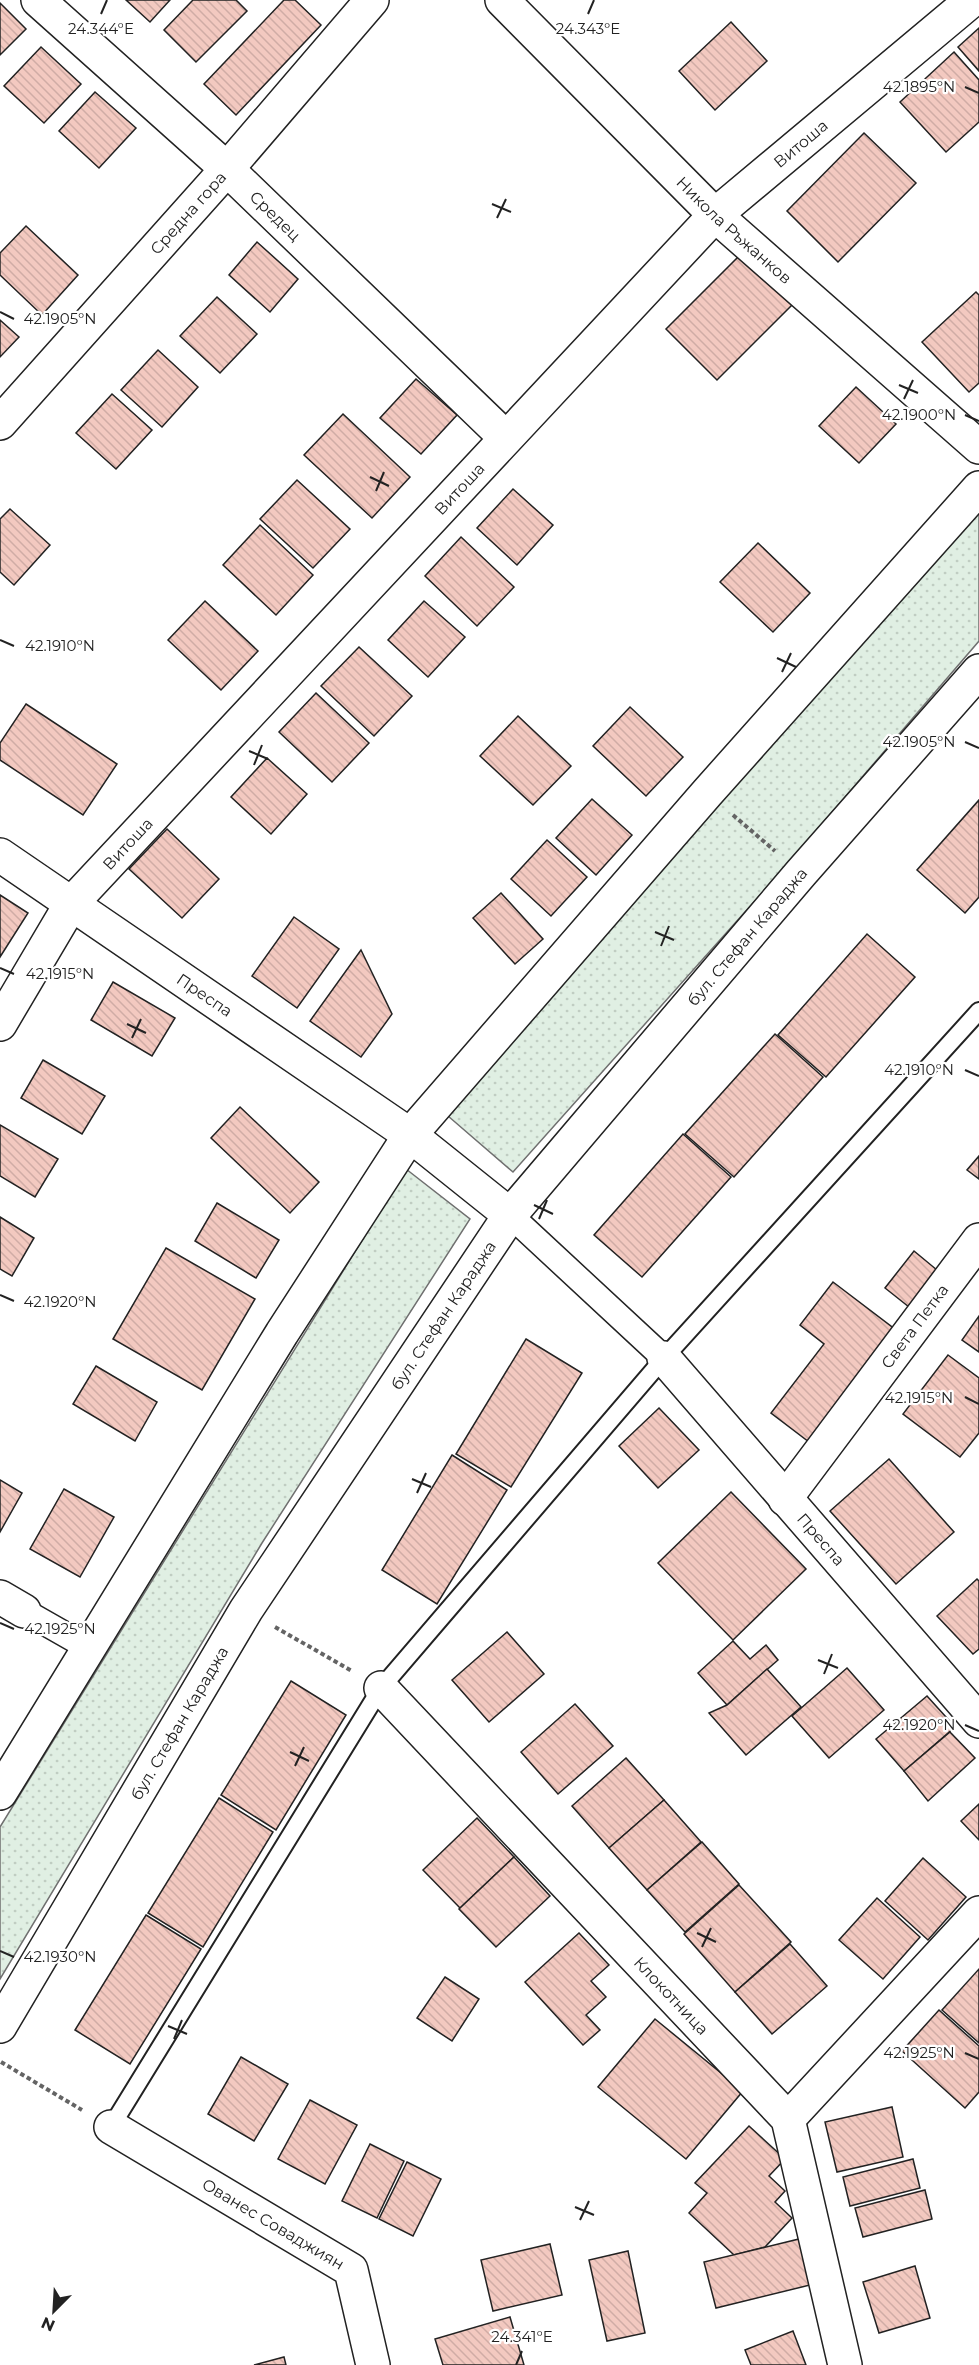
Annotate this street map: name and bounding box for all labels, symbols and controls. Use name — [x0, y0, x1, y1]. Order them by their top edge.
text: 24.344°E — [68, 19, 134, 38]
text: 24.343°E — [556, 19, 620, 38]
text: 42.1895°N — [883, 77, 955, 96]
street label: Витоша — [770, 116, 832, 172]
street label: Средна гора — [146, 168, 230, 258]
street label: Никола Ръжанков — [672, 173, 795, 288]
street label: Средец — [246, 187, 305, 245]
text: 42.1905°N — [24, 309, 96, 328]
text: 42.1900°N — [882, 405, 956, 424]
street label: Витоша — [431, 459, 489, 519]
text: 42.1910°N — [25, 636, 95, 655]
text: 42.1905°N — [883, 732, 955, 751]
street label: Витоша — [99, 814, 157, 874]
street label: бул. Стефан Караджа — [683, 864, 811, 1010]
text: 42.1915°N — [26, 964, 94, 983]
street label: Преспа — [173, 970, 236, 1021]
text: 42.1910°N — [884, 1060, 954, 1079]
street label: бул. Стефан Караджа — [387, 1237, 500, 1393]
street label: Света Петка — [877, 1280, 953, 1372]
text: 42.1920°N — [23, 1292, 97, 1311]
text: 42.1915°N — [885, 1388, 953, 1407]
street label: Преспа — [793, 1509, 849, 1570]
text: 42.1925°N — [24, 1619, 96, 1638]
street label: бул. Стефан Караджа — [127, 1643, 232, 1803]
text: 42.1920°N — [882, 1715, 956, 1734]
text: 42.1930°N — [24, 1947, 96, 1966]
street label: Клокотница — [630, 1953, 712, 2039]
text: 42.1925°N — [883, 2043, 955, 2062]
street label: Ованес Соваджиян — [199, 2175, 348, 2274]
north arrow — [24, 2281, 84, 2341]
text: N — [38, 2313, 58, 2336]
text: 24.341°E — [491, 2327, 553, 2346]

